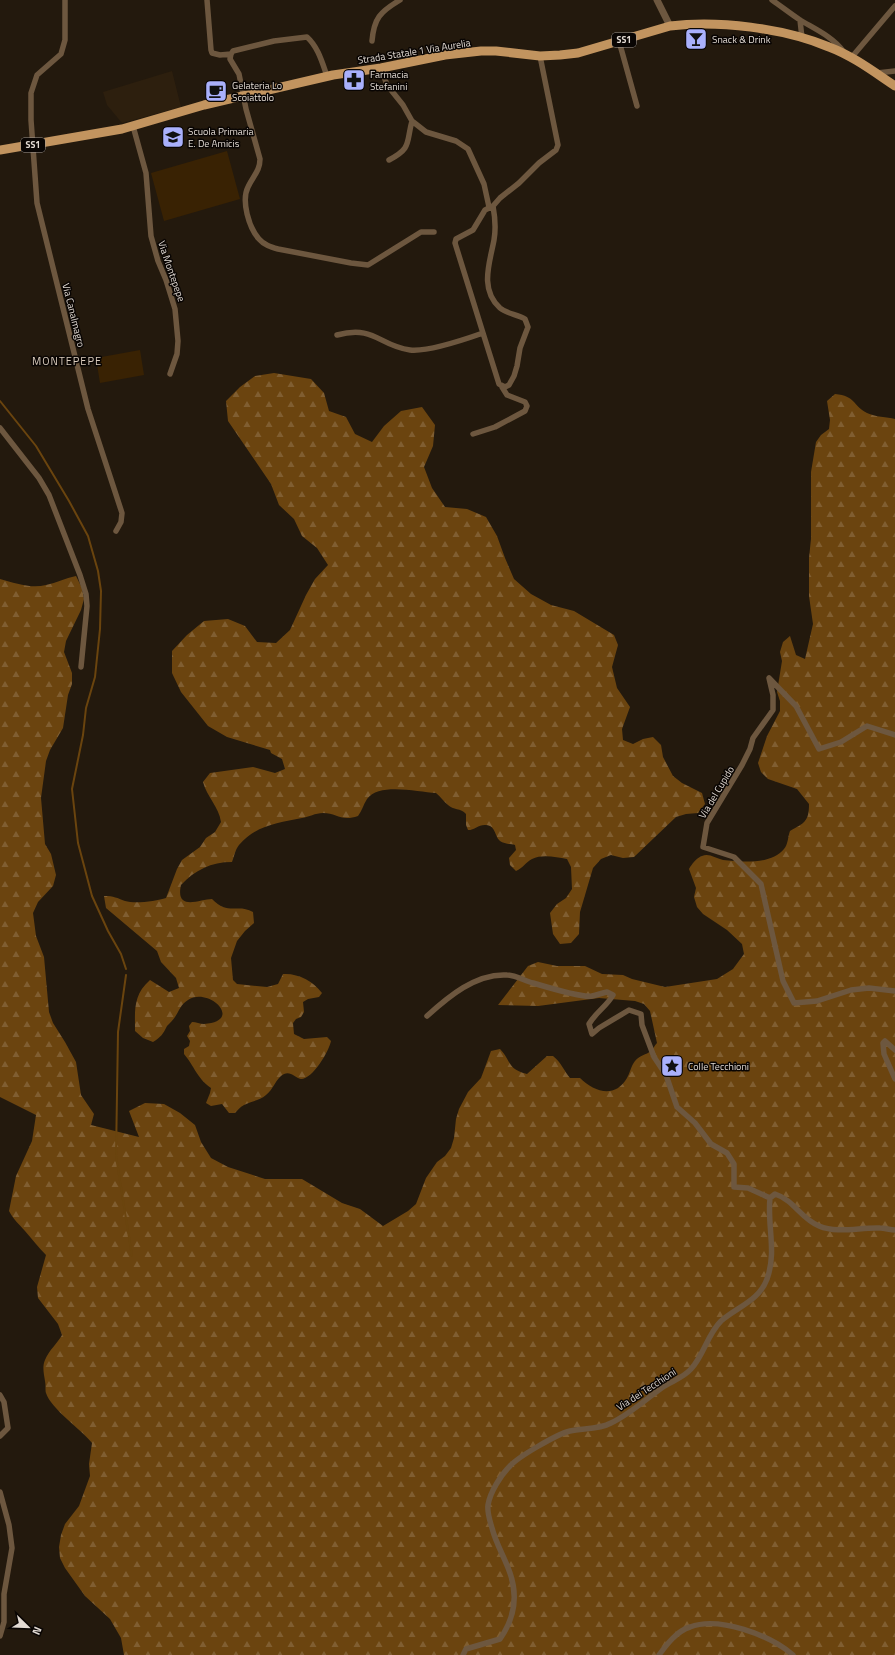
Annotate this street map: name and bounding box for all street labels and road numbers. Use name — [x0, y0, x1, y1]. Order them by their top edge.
road number: SS1 — [612, 33, 636, 47]
street label: Strada Statale 1 Via Aurelia — [357, 35, 472, 68]
road number: SS1 — [21, 138, 45, 152]
street label: Via Montepepe — [154, 239, 189, 304]
street label: Via Canalmagro — [58, 282, 89, 349]
street label: Via del Cupido — [695, 763, 738, 821]
street label: Via dei Tecchioni — [613, 1364, 679, 1414]

